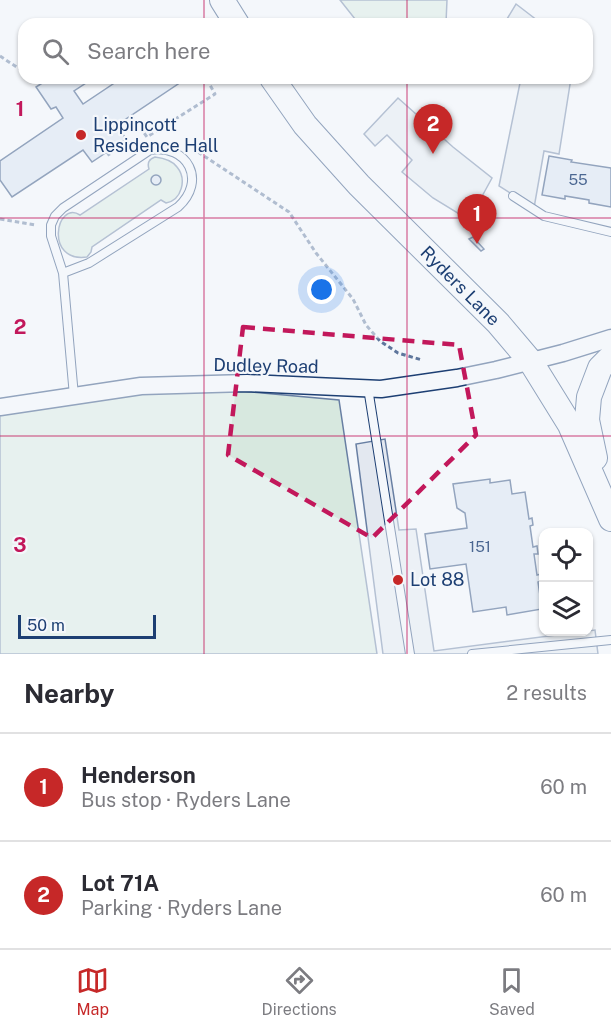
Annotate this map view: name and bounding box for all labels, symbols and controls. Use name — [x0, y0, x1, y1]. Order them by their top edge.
search box — [18, 18, 593, 84]
icon: search — [39, 35, 72, 68]
text: Search here — [87, 38, 211, 64]
text: 1 — [16, 97, 24, 121]
pin: 2 — [414, 104, 452, 154]
place label: Lippincott Residence Hall — [93, 114, 218, 156]
marker: Lippincott Residence Hall — [74, 128, 88, 142]
house number: 55 — [568, 171, 588, 188]
pin: 1 — [458, 194, 496, 244]
street label: Ryders Lane — [416, 242, 504, 330]
your location — [307, 275, 336, 304]
text: 2 — [14, 315, 26, 339]
street label: Dudley Road — [213, 354, 319, 377]
map controls — [539, 528, 593, 636]
button: locate — [539, 528, 593, 582]
text: 3 — [13, 533, 27, 557]
house number: 151 — [469, 538, 491, 555]
place label: Lot 88 — [410, 569, 464, 590]
marker: Lot 88 — [391, 573, 405, 587]
button: layers — [539, 582, 593, 636]
scale bar — [18, 612, 156, 640]
text: 50 m — [27, 616, 65, 635]
text: Nearby — [24, 678, 114, 709]
text: 2 results — [506, 681, 587, 705]
text: Henderson — [81, 762, 196, 788]
text: 1 — [39, 775, 48, 799]
text: 60 m — [540, 775, 587, 799]
text: Bus stop · Ryders Lane — [81, 788, 291, 812]
text: Lot 71A — [81, 870, 159, 896]
text: 2 — [37, 883, 50, 907]
text: 60 m — [540, 883, 587, 907]
text: Parking · Ryders Lane — [81, 896, 282, 920]
tab: Map — [76, 964, 109, 1019]
tab: Directions — [262, 964, 337, 1019]
tab: Saved — [489, 964, 535, 1019]

